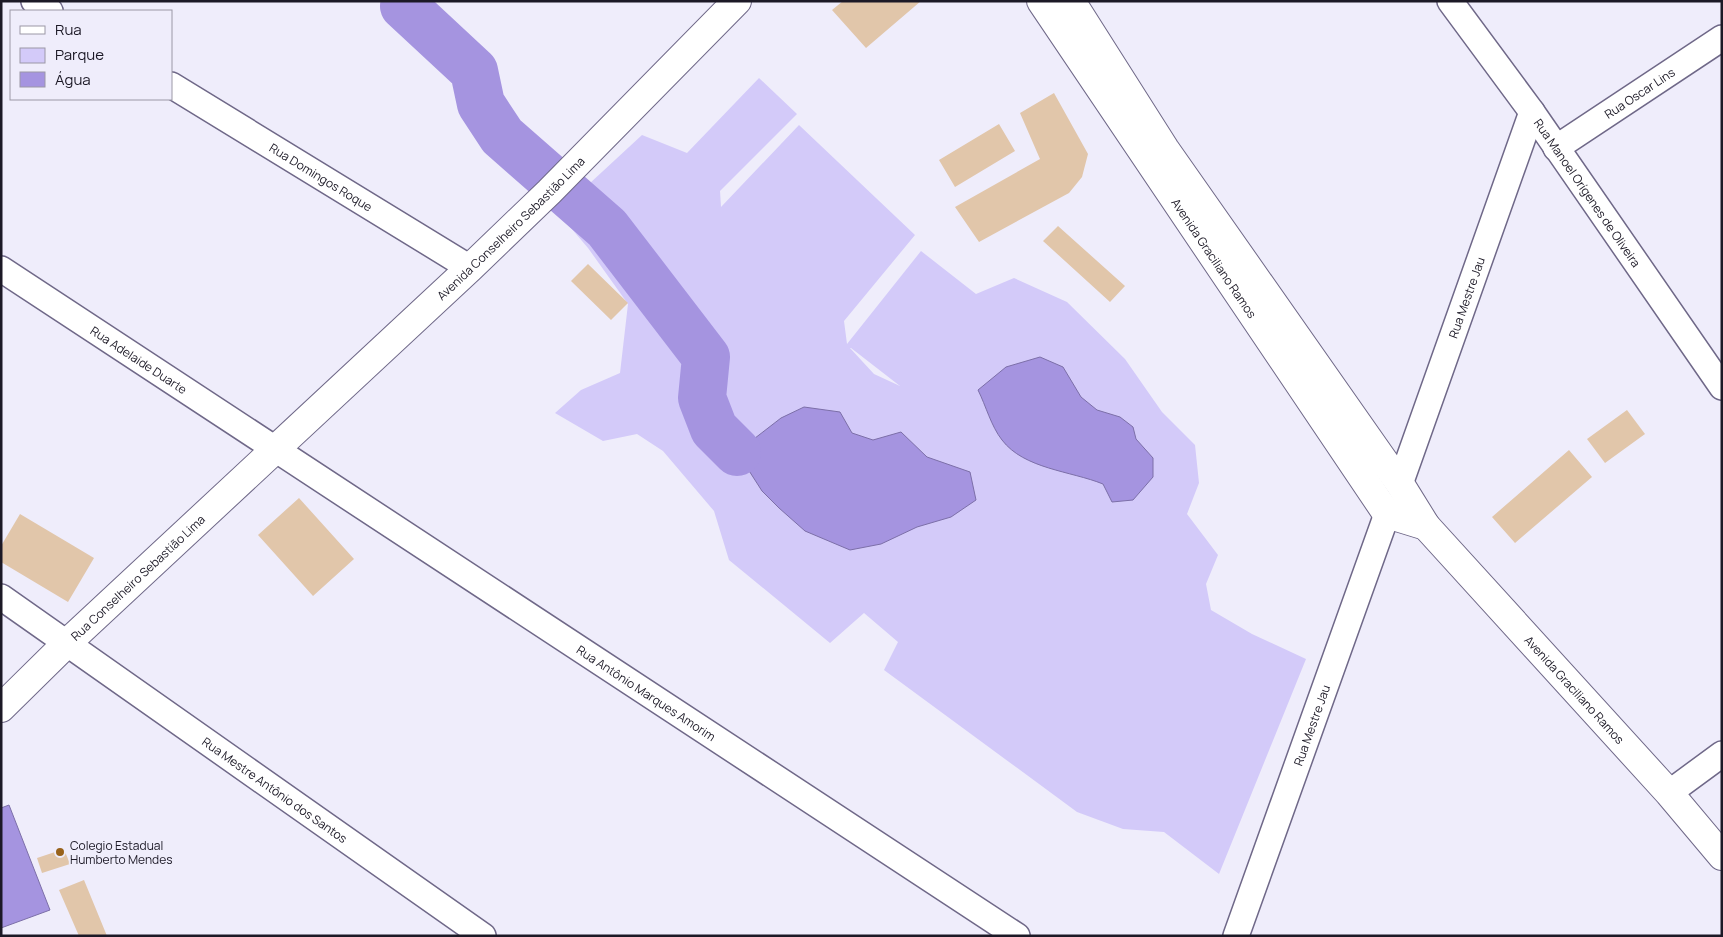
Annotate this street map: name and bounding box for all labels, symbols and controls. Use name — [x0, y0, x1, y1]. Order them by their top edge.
legend — [10, 10, 172, 100]
text: Rua — [55, 19, 82, 40]
text: Parque — [55, 44, 104, 65]
street label: Rua Oscar Lins — [1601, 63, 1678, 122]
text: Água — [55, 69, 91, 90]
street label: Rua Manoel Orígenes de Oliveira — [1530, 115, 1645, 270]
street label: Rua Domingos Roque — [266, 139, 376, 215]
street label: Avenida Conselheiro Sebastião Lima — [433, 152, 588, 304]
street label: Avenida Graciliano Ramos — [1168, 195, 1261, 321]
street label: Rua Mestre Jau — [1444, 254, 1488, 340]
street label: Rua Adelaide Duarte — [87, 322, 190, 397]
street label: Rua Conselheiro Sebastião Lima — [67, 511, 208, 644]
street label: Avenida Graciliano Ramos — [1521, 632, 1629, 747]
street label: Rua Antônio Marques Amorim — [574, 641, 719, 745]
street label: Rua Mestre Jau — [1289, 682, 1334, 768]
street label: Rua Mestre Antônio dos Santos — [199, 733, 351, 847]
place label: Colegio Estadual Humberto Mendes — [70, 837, 172, 868]
marker: Colegio Estadual Humberto Mendes — [54, 846, 66, 858]

